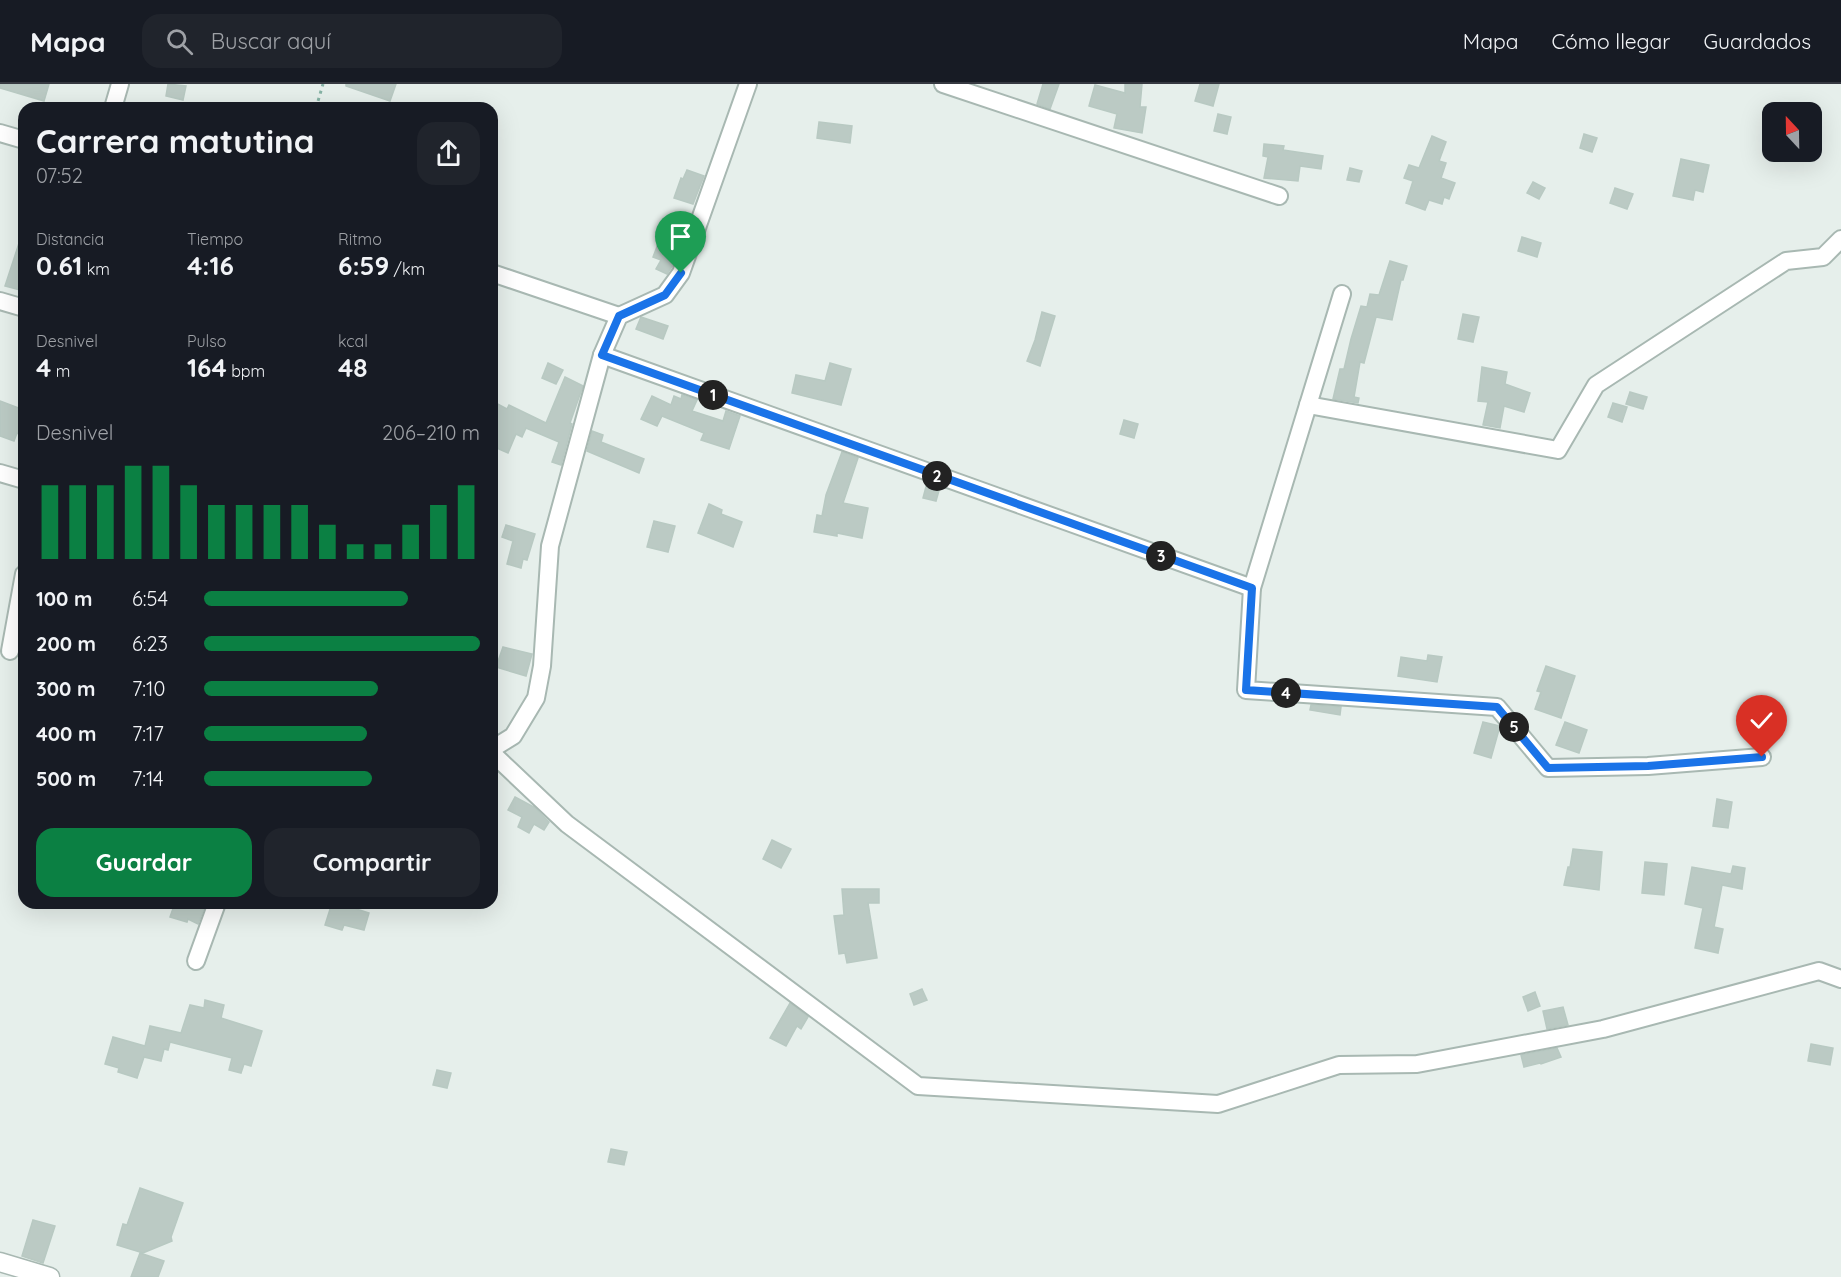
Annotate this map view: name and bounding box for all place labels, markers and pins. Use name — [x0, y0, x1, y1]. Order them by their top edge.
pin — [655, 211, 706, 273]
pin: 1 — [698, 380, 728, 410]
pin: 2 — [922, 461, 952, 491]
pin: 3 — [1146, 541, 1176, 571]
pin: 4 — [1271, 678, 1301, 708]
pin — [1736, 695, 1787, 757]
pin: 5 — [1499, 712, 1529, 742]

